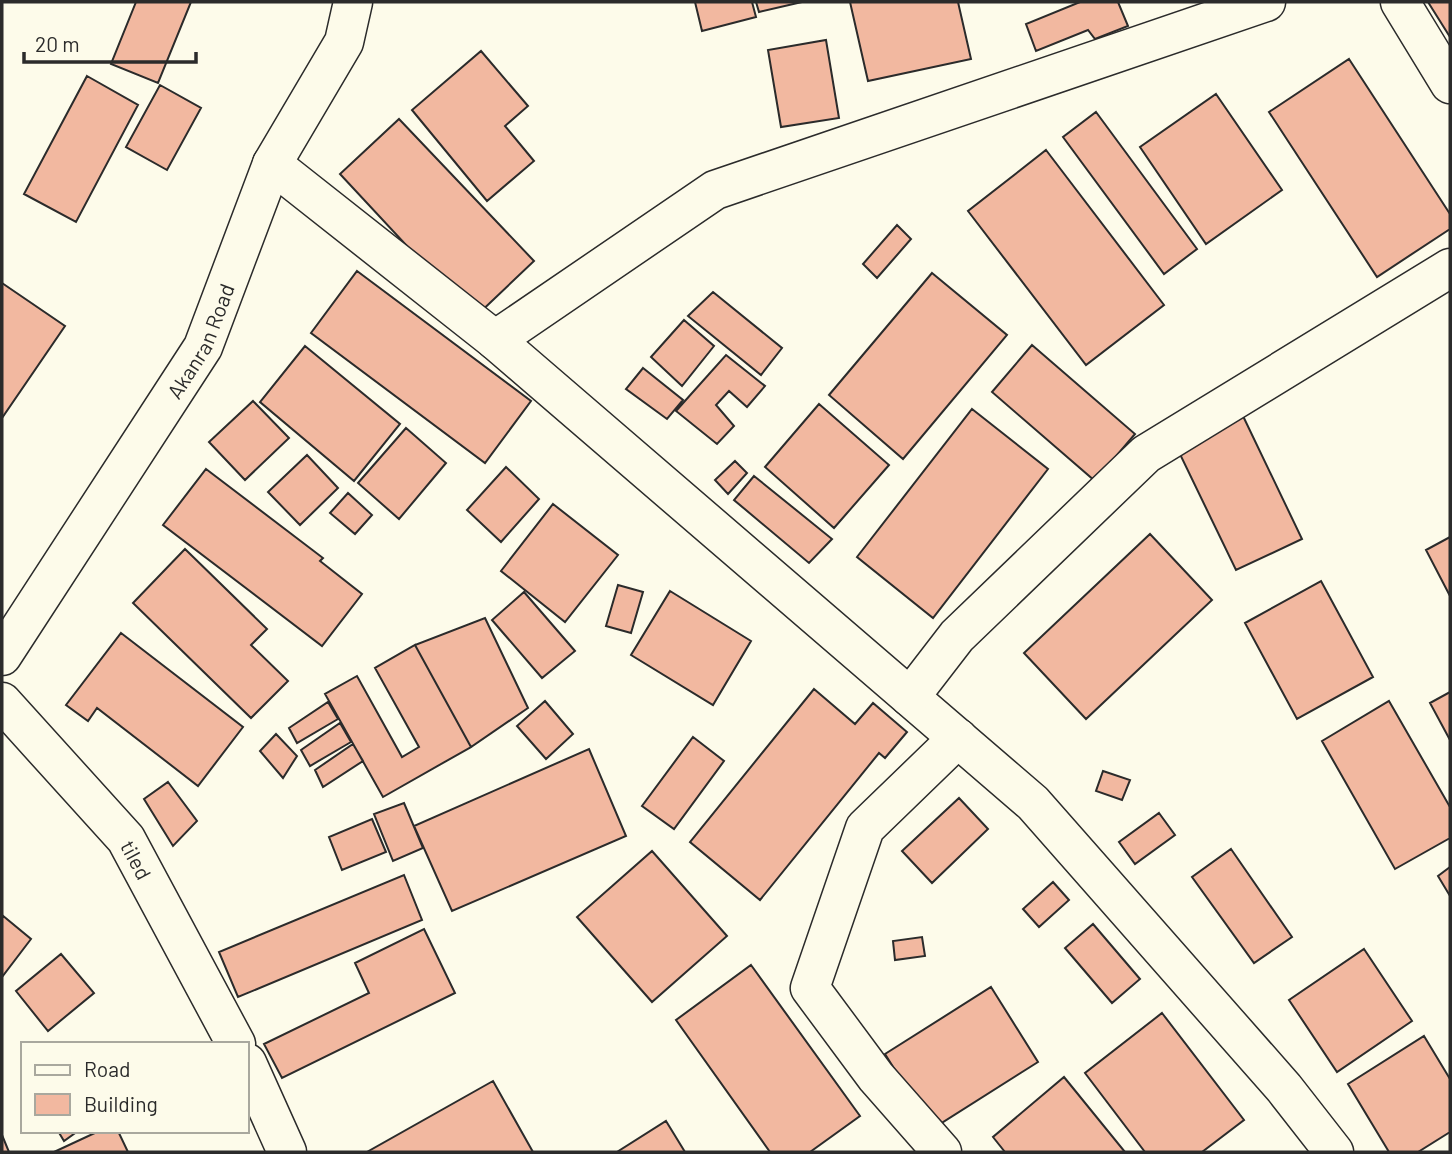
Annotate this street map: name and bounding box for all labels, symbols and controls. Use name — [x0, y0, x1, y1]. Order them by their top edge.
scale bar — [24, 21, 196, 65]
text: 20 m — [35, 31, 80, 56]
street label: Akanran Road — [161, 280, 238, 403]
street label: tiled — [116, 836, 158, 883]
legend — [21, 1042, 248, 1133]
text: Road — [84, 1056, 130, 1081]
text: Building — [84, 1091, 158, 1116]

